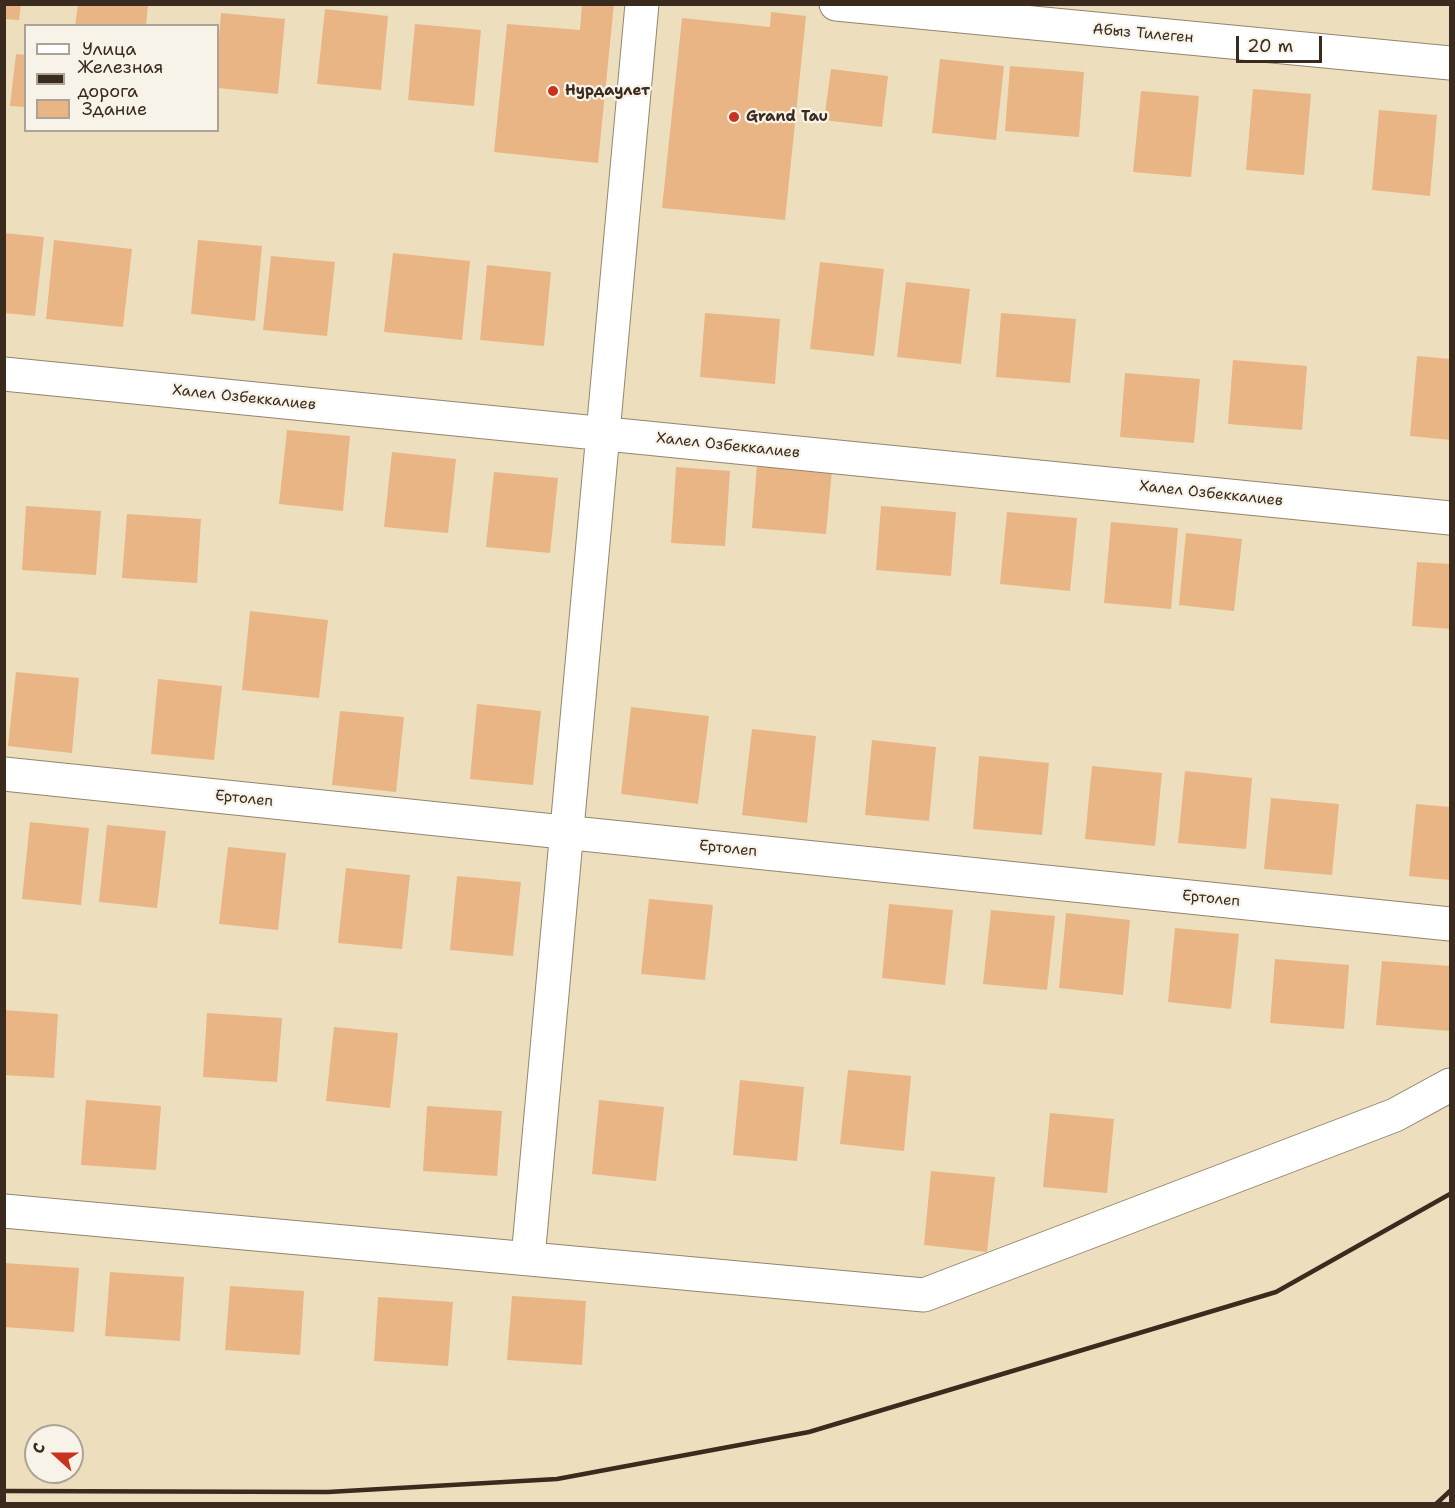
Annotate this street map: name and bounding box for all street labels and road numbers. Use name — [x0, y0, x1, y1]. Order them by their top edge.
street label: Абыз Тилеген — [1092, 21, 1194, 47]
street label: Халел Озбеккалиев — [171, 382, 317, 414]
street label: Халел Озбеккалиев — [655, 430, 801, 462]
street label: Халел Озбеккалиев — [1138, 478, 1284, 510]
street label: Ертолеп — [214, 787, 274, 811]
street label: Ертолеп — [698, 837, 758, 861]
street label: Ертолеп — [1181, 887, 1241, 911]

